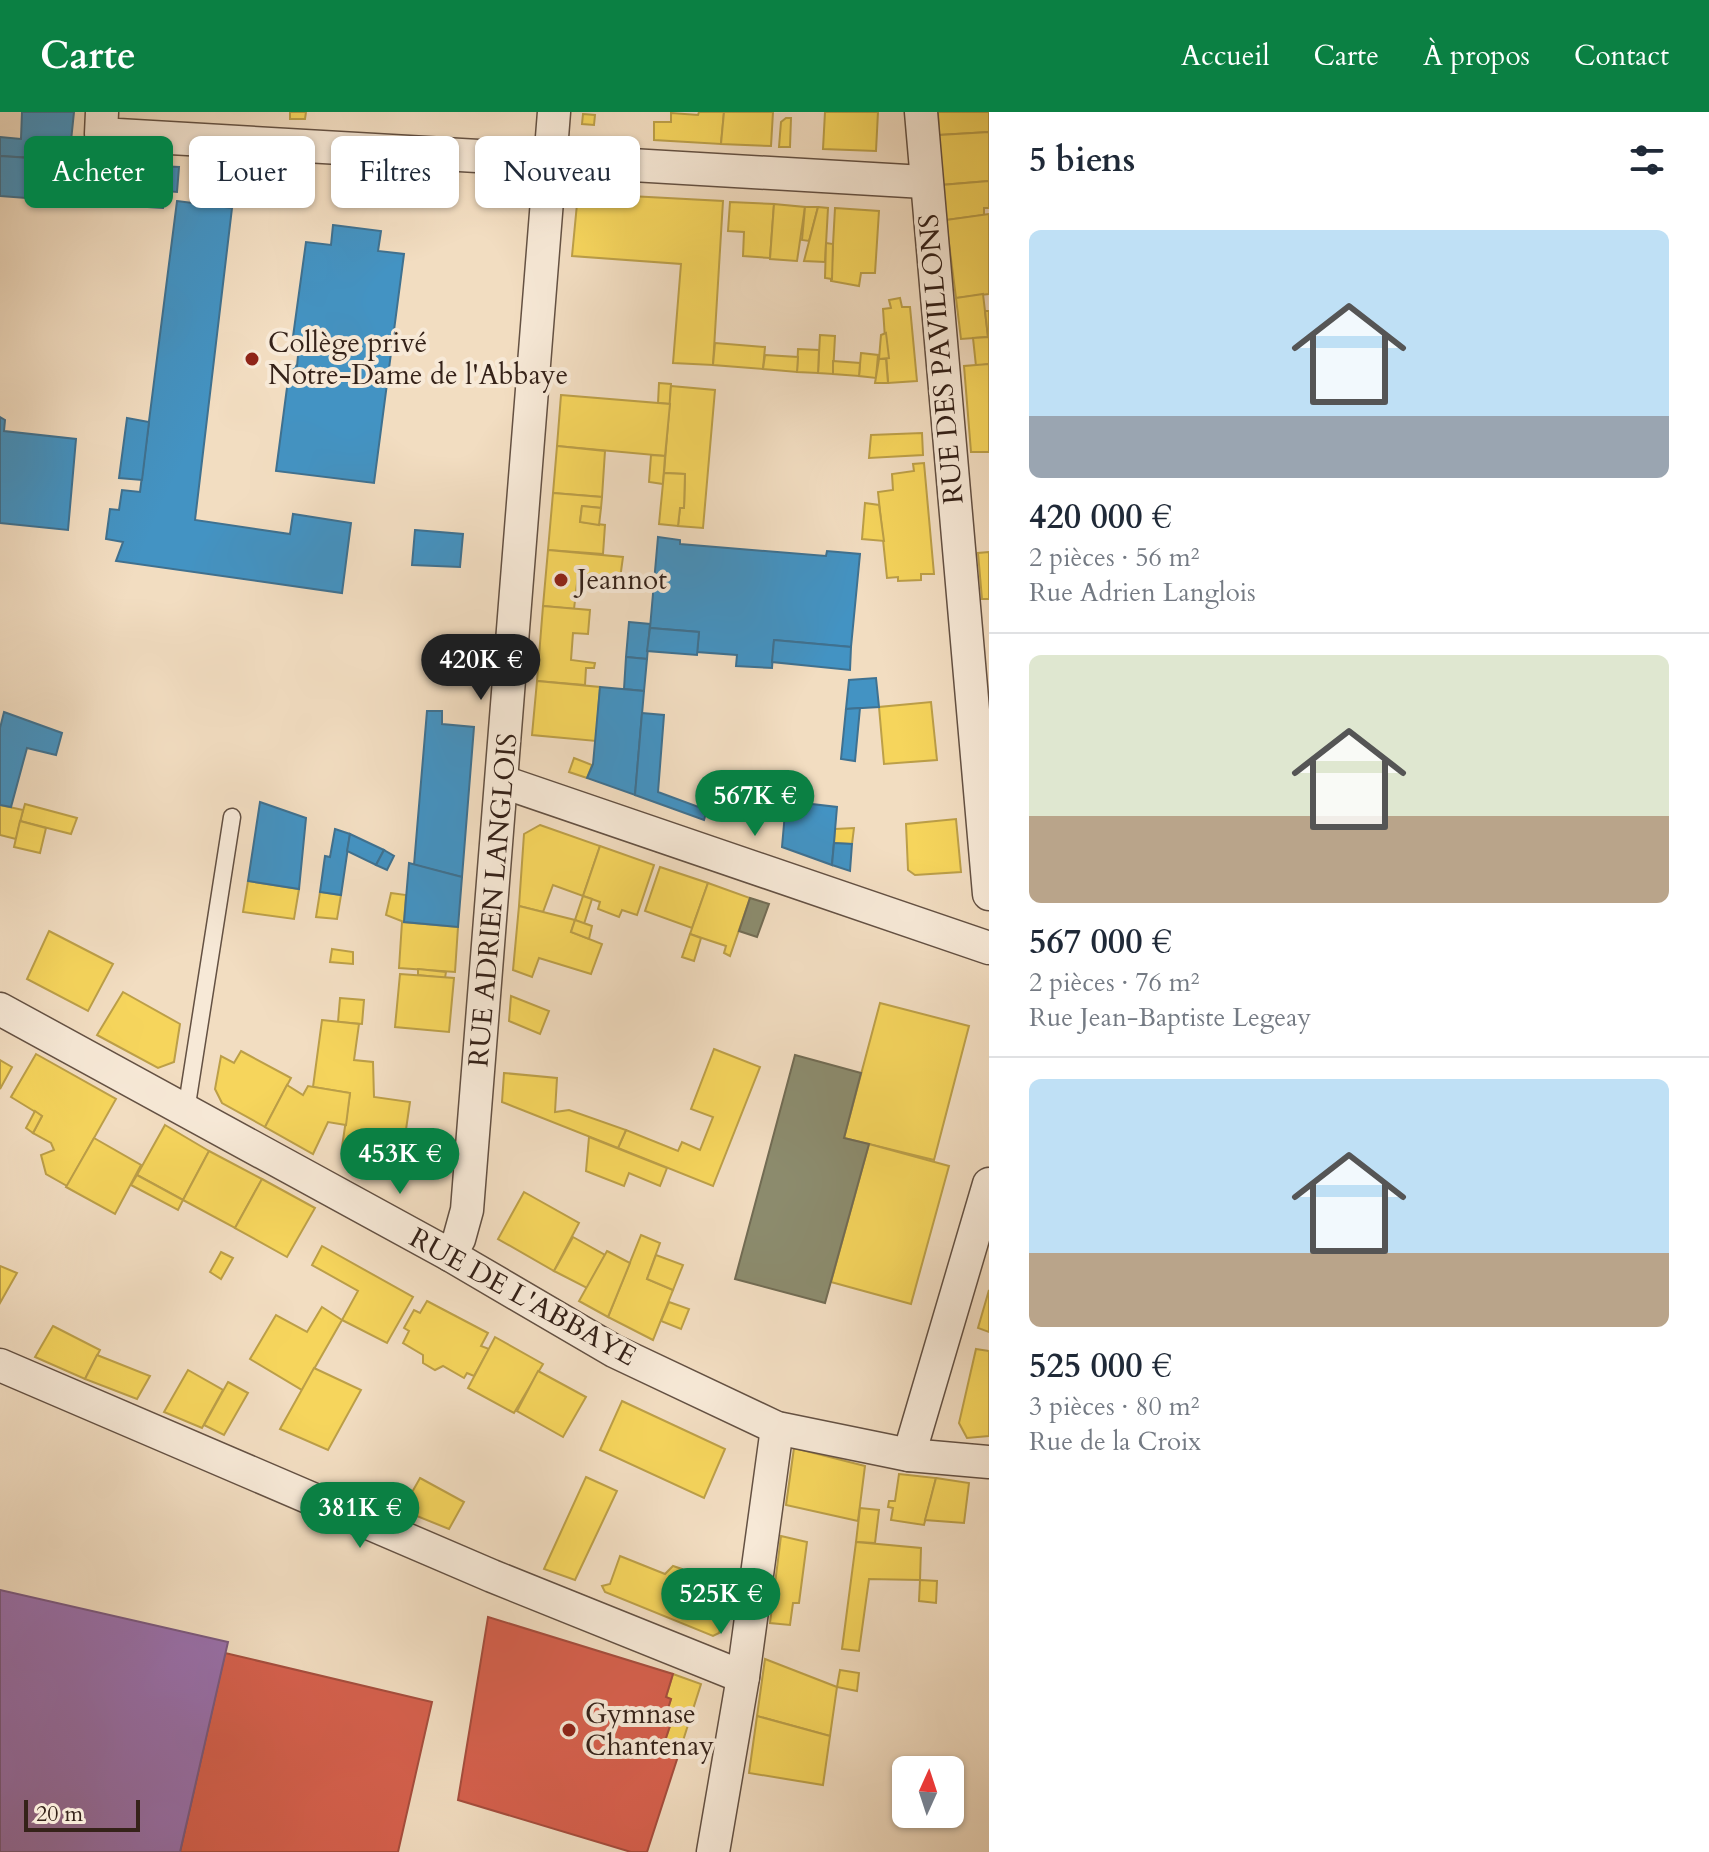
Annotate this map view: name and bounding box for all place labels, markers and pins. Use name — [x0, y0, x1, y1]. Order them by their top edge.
place label: Collège privé Notre-Dame de l'Abbaye — [268, 324, 568, 394]
marker: Collège privé Notre-Dame de l'Abbaye — [243, 350, 261, 368]
place label: Jeannot — [573, 561, 667, 599]
marker: Jeannot — [552, 571, 570, 589]
pin: 420K € — [416, 634, 546, 702]
pin: 567K € — [690, 770, 820, 838]
pin: 453K € — [335, 1128, 465, 1196]
pin: 381K € — [295, 1482, 425, 1550]
pin: 525K € — [656, 1568, 786, 1636]
place label: Gymnase Chantenay — [585, 1695, 714, 1765]
marker: Gymnase Chantenay — [560, 1721, 578, 1739]

